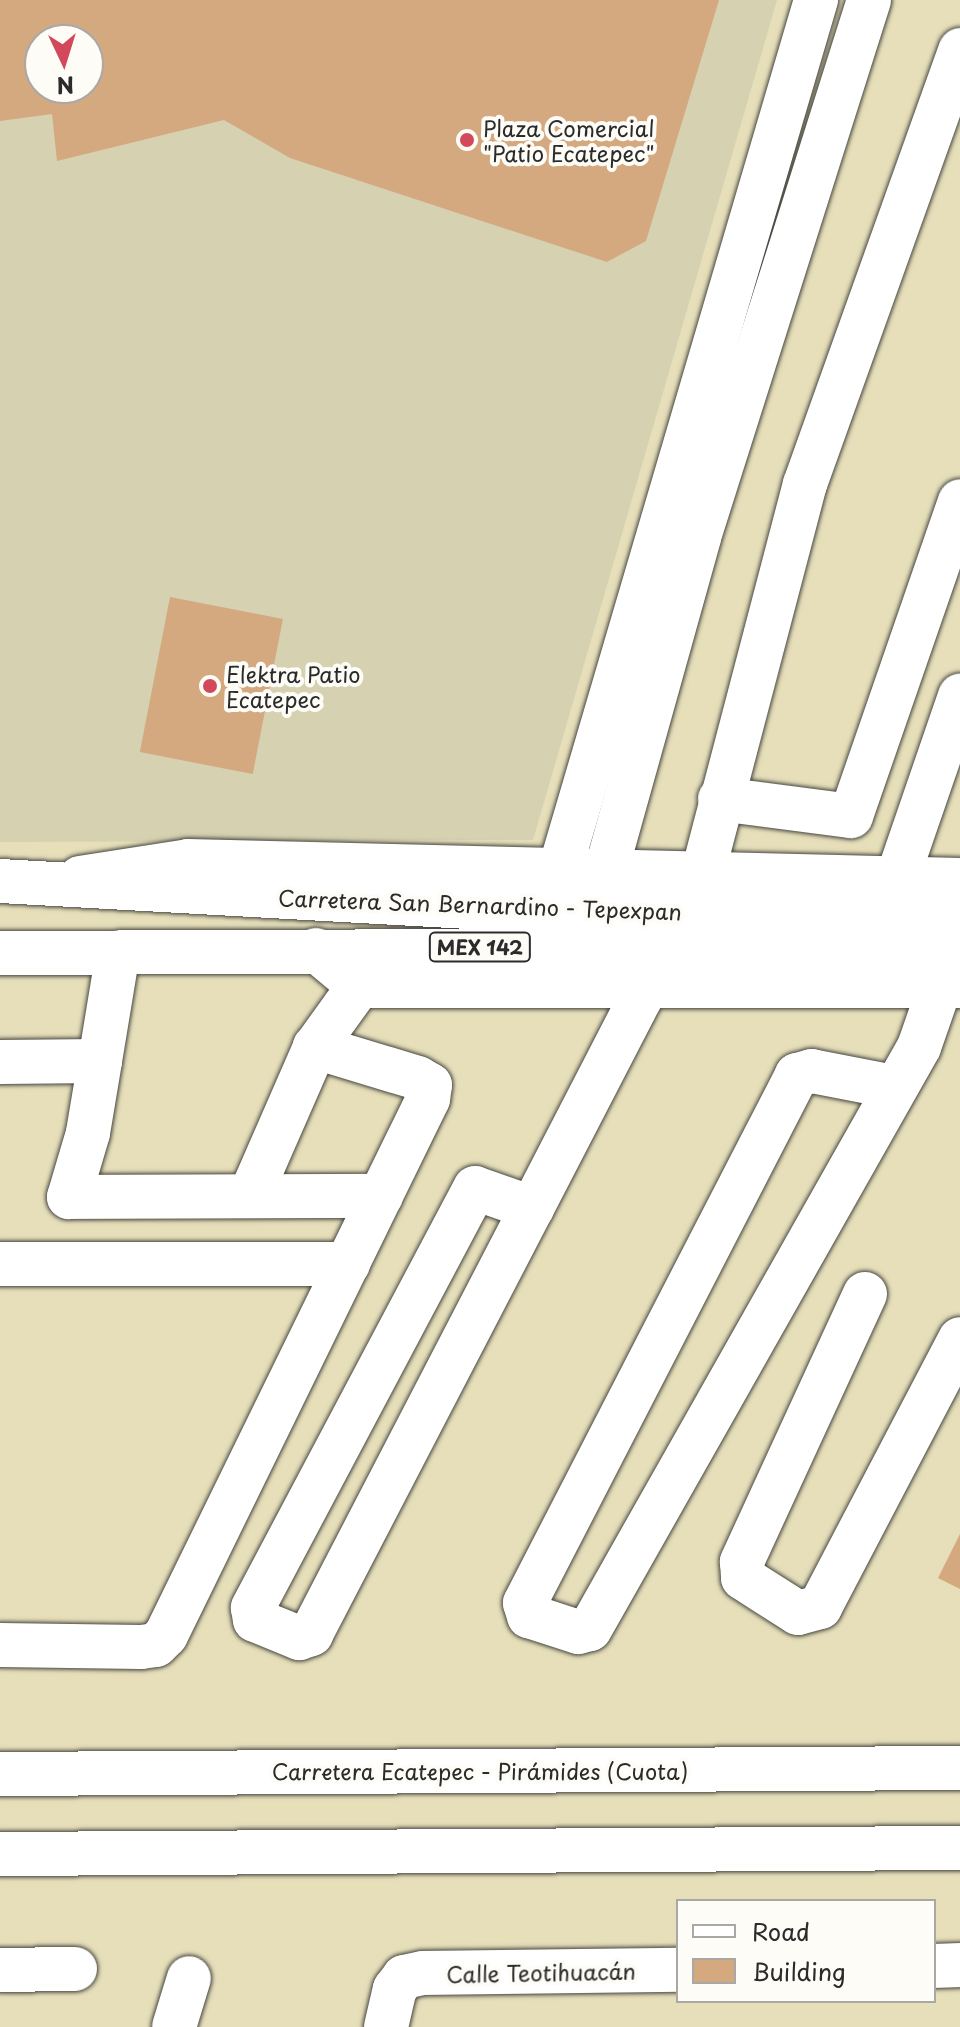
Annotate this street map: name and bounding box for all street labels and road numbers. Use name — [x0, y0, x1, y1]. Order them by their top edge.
street label: Carretera San Bernardino - Tepexpan — [278, 884, 682, 924]
road number: MEX 142 — [428, 931, 532, 963]
street label: Carretera Ecatepec - Pirámides (Cuota) — [269, 1758, 691, 1784]
street label: Calle Teotihuacán — [446, 1957, 636, 1987]

